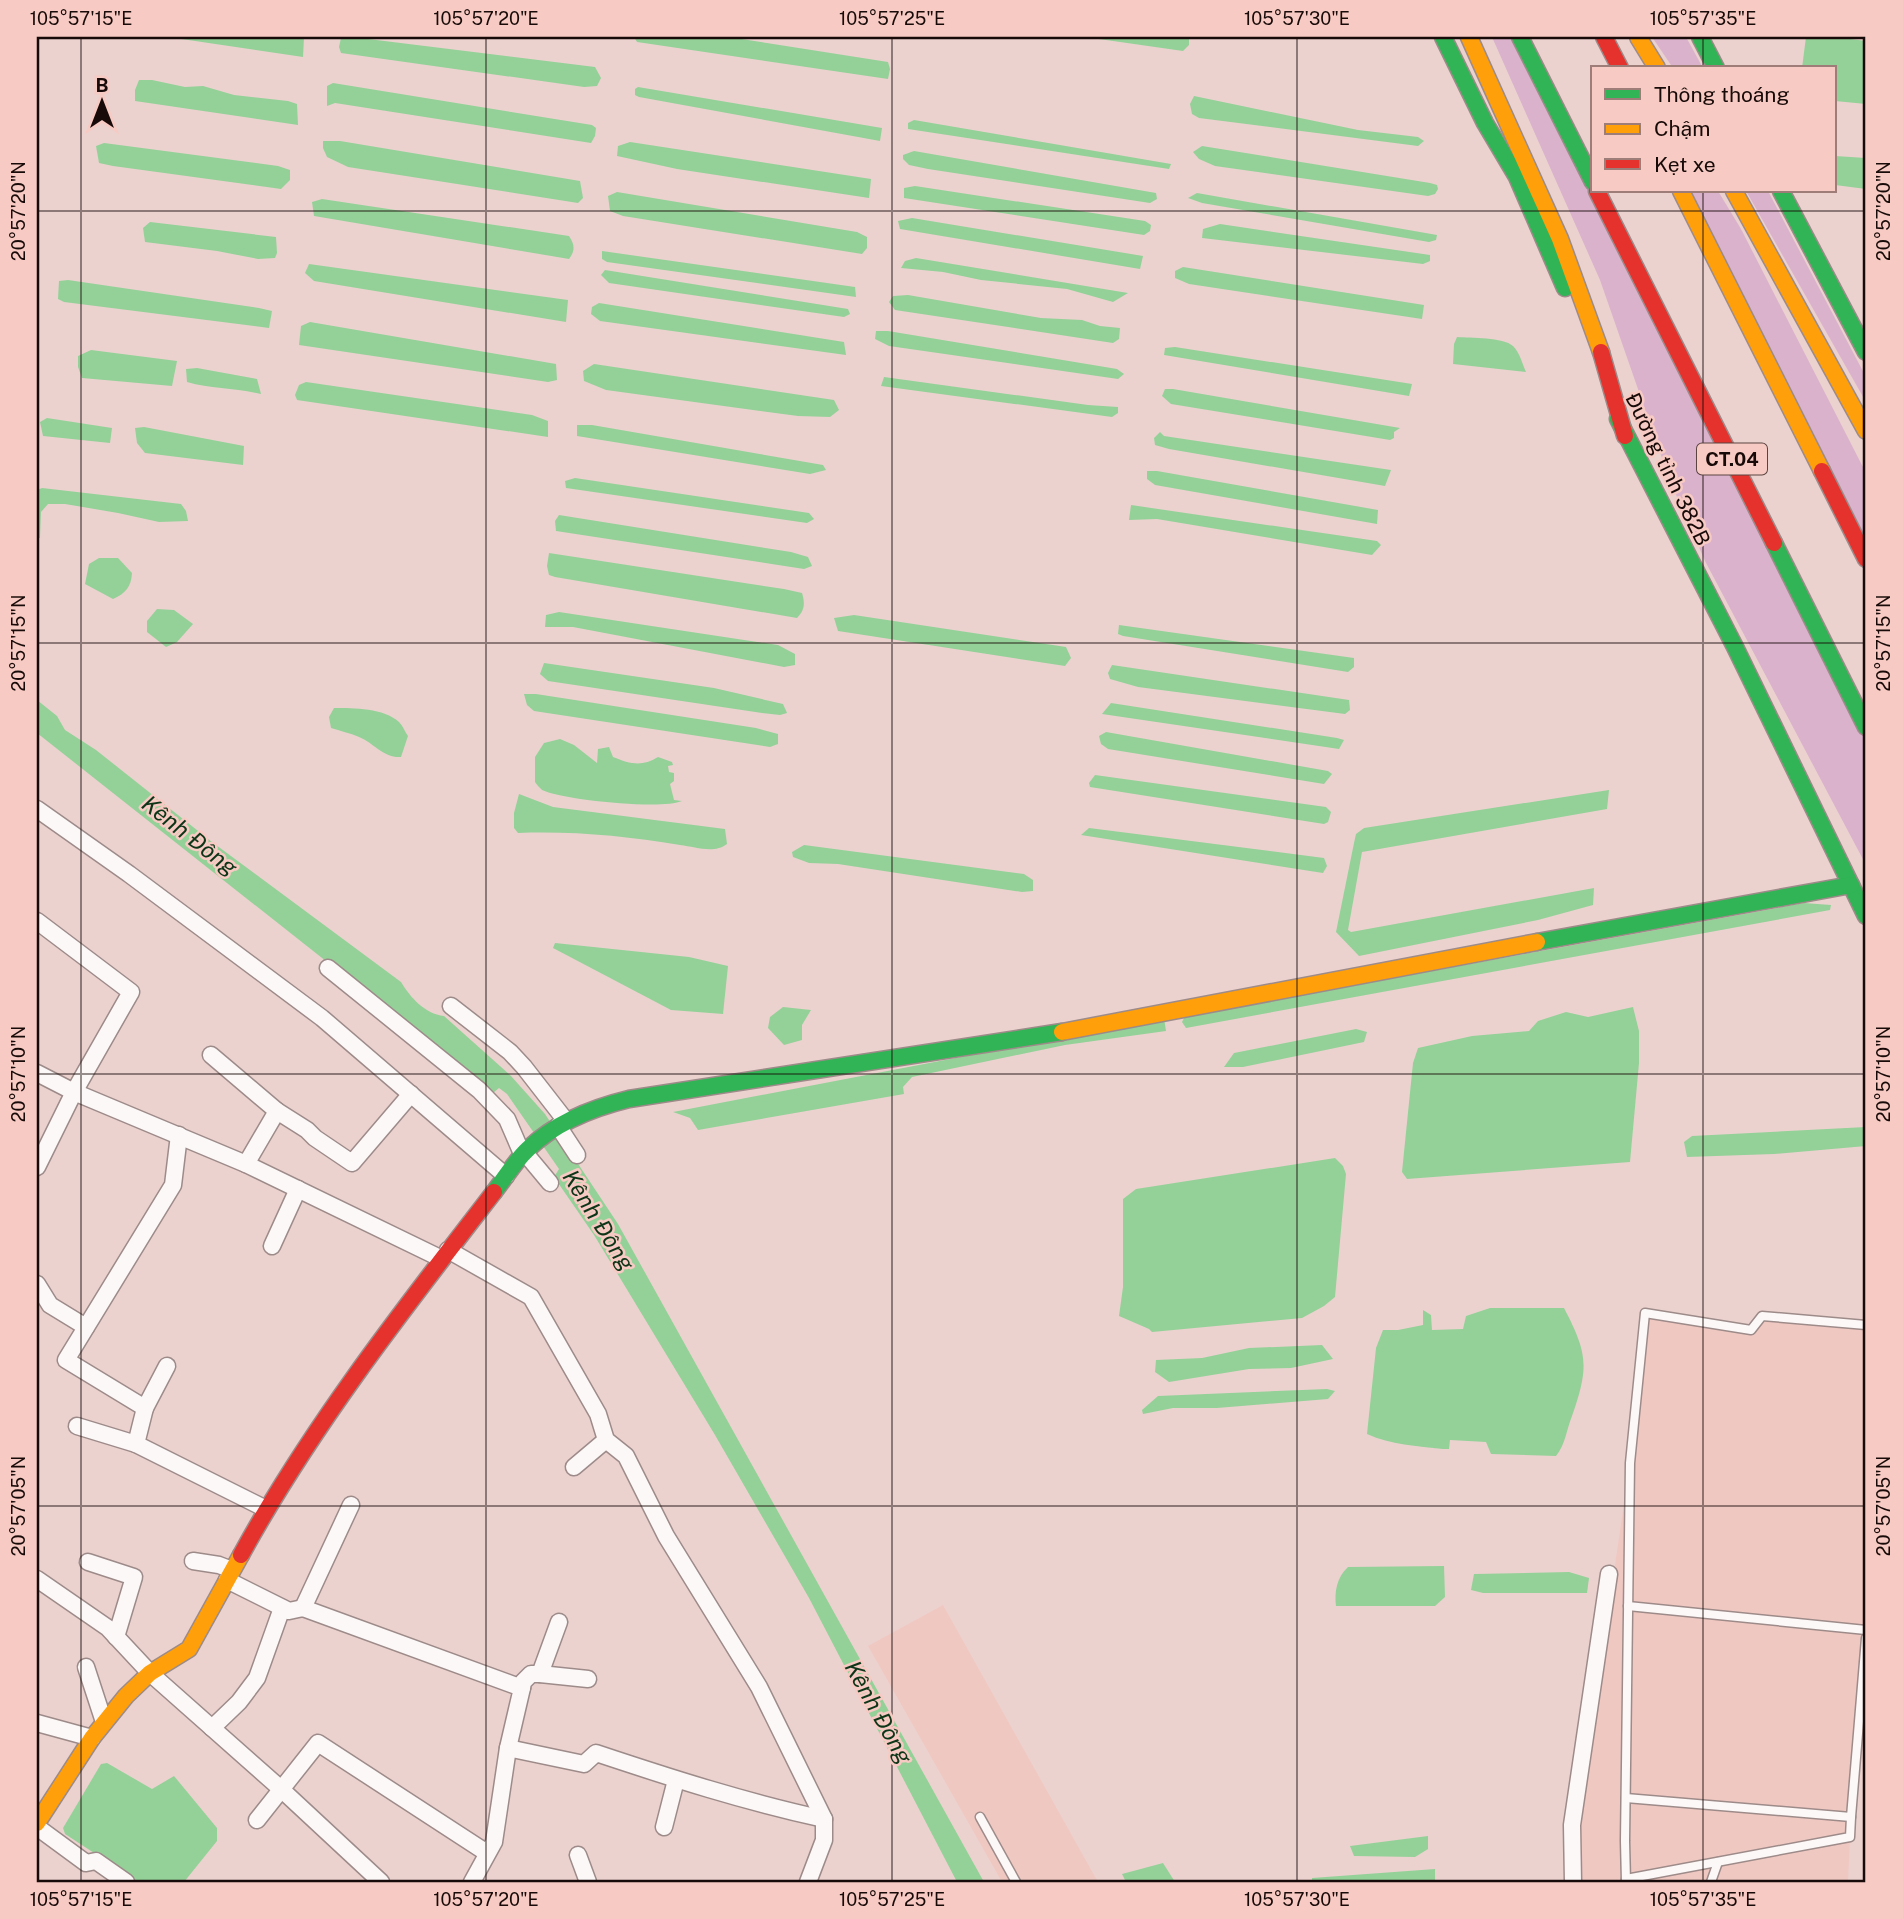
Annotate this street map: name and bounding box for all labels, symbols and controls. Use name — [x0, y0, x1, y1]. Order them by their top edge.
text: 105°57'15"E — [30, 8, 132, 29]
text: 105°57'20"E — [433, 8, 539, 29]
text: 105°57'25"E — [839, 8, 945, 29]
text: 105°57'30"E — [1244, 8, 1350, 29]
text: 105°57'35"E — [1650, 8, 1756, 29]
north arrow — [66, 66, 136, 136]
legend — [1591, 66, 1836, 192]
text: B — [95, 74, 109, 96]
text: Thông thoáng — [1654, 82, 1790, 107]
text: Chậm — [1654, 116, 1710, 141]
text: Kẹt xe — [1654, 152, 1716, 177]
text: 20°57'20"N — [8, 161, 29, 261]
text: 20°57'20"N — [1873, 161, 1894, 261]
street label: Đường tỉnh 382B — [1620, 388, 1716, 550]
road number: CT.04 — [1697, 444, 1767, 474]
text: 20°57'15"N — [8, 595, 29, 691]
text: 20°57'15"N — [1873, 595, 1894, 691]
water label: Kênh Đông — [137, 789, 243, 881]
text: 20°57'10"N — [8, 1026, 29, 1122]
text: 20°57'10"N — [1873, 1026, 1894, 1122]
water label: Kênh Đông — [557, 1165, 641, 1276]
text: 20°57'05"N — [8, 1456, 29, 1556]
text: 20°57'05"N — [1873, 1456, 1894, 1556]
water label: Kênh Đông — [840, 1656, 918, 1768]
text: 105°57'15"E — [30, 1889, 132, 1910]
text: 105°57'20"E — [433, 1889, 539, 1910]
text: 105°57'25"E — [839, 1889, 945, 1910]
text: 105°57'30"E — [1244, 1889, 1350, 1910]
text: 105°57'35"E — [1650, 1889, 1756, 1910]

